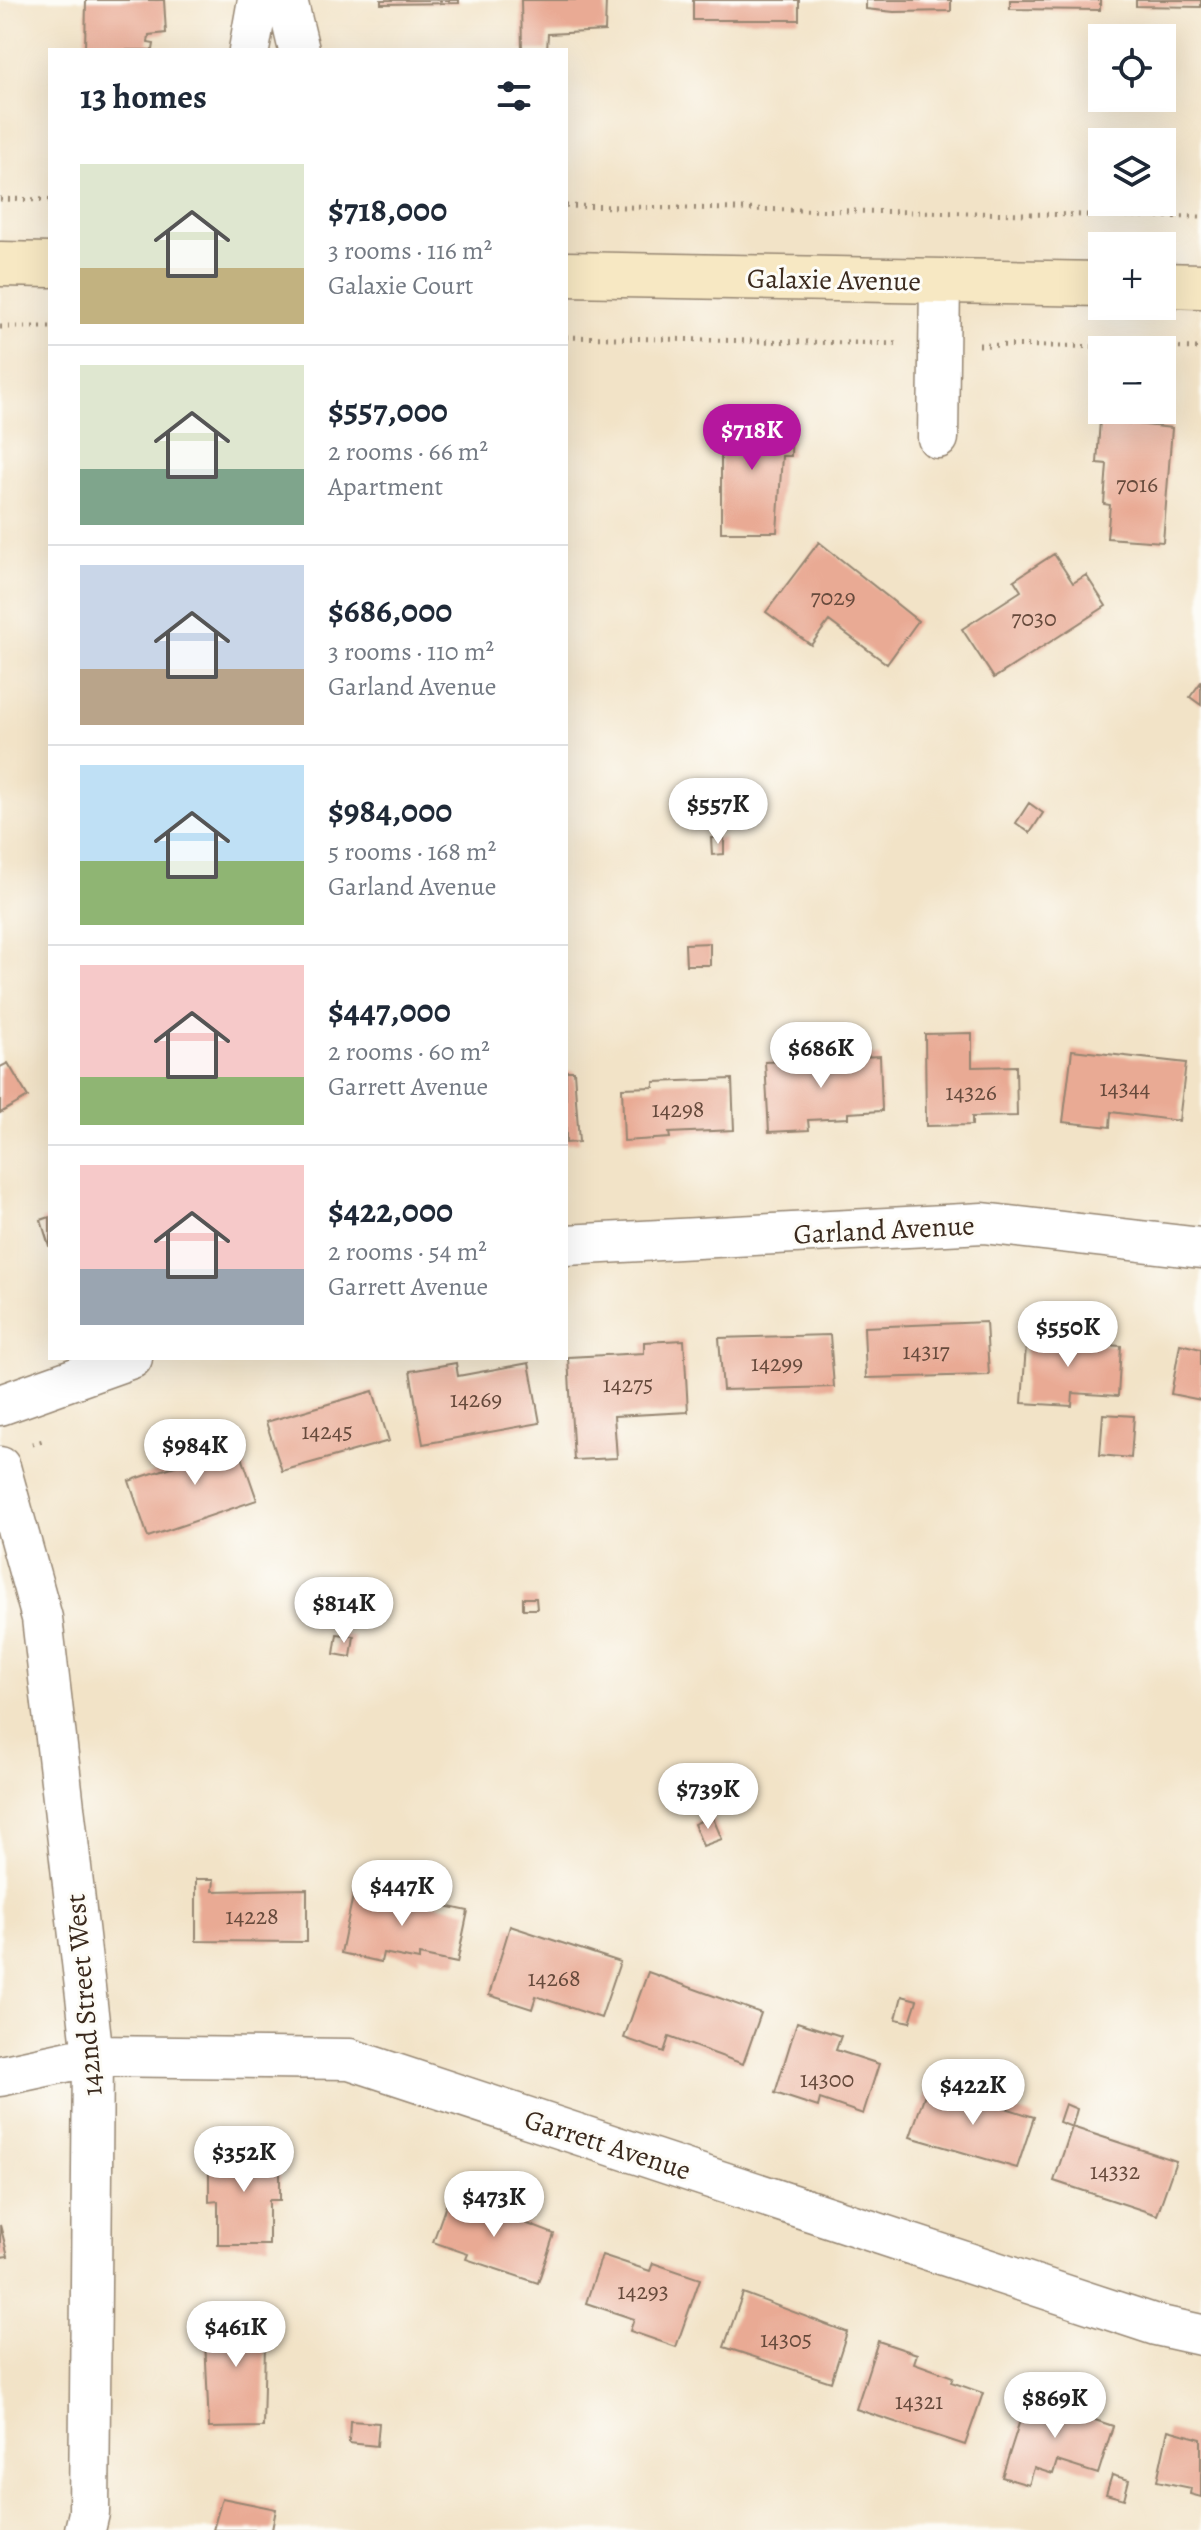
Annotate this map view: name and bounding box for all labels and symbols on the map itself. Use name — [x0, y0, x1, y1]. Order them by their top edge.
street label: Galaxie Avenue — [747, 259, 921, 301]
pin: $718K — [696, 404, 808, 472]
house number: 7016 — [1116, 468, 1158, 500]
house number: 7029 — [810, 581, 856, 613]
house number: 7030 — [1011, 602, 1057, 634]
pin: $557K — [662, 778, 774, 846]
pin: $686K — [765, 1022, 877, 1090]
house number: 14344 — [1100, 1072, 1151, 1104]
house number: 14326 — [945, 1076, 997, 1108]
house number: 14298 — [651, 1093, 705, 1125]
street label: Garland Avenue — [793, 1206, 976, 1254]
pin: $550K — [1012, 1301, 1124, 1369]
house number: 14317 — [902, 1335, 951, 1367]
house number: 14299 — [751, 1347, 803, 1379]
house number: 14275 — [603, 1368, 653, 1400]
house number: 14269 — [450, 1383, 502, 1415]
house number: 14245 — [301, 1415, 353, 1447]
pin: $984K — [139, 1419, 251, 1487]
pin: $814K — [288, 1577, 400, 1645]
pin: $739K — [652, 1763, 764, 1831]
pin: $447K — [346, 1860, 458, 1928]
street label: 142nd Street West — [56, 1892, 112, 2098]
house number: 14228 — [225, 1900, 279, 1932]
house number: 14268 — [527, 1962, 581, 1994]
pin: $422K — [917, 2059, 1029, 2127]
house number: 14300 — [800, 2063, 854, 2095]
street label: Garrett Avenue — [520, 2100, 696, 2190]
pin: $352K — [188, 2126, 300, 2194]
house number: 14332 — [1090, 2155, 1140, 2187]
pin: $473K — [438, 2171, 550, 2239]
house number: 14293 — [617, 2275, 669, 2307]
pin: $461K — [180, 2301, 292, 2369]
house number: 14305 — [760, 2323, 812, 2355]
pin: $869K — [999, 2372, 1111, 2440]
house number: 14321 — [895, 2385, 943, 2417]

